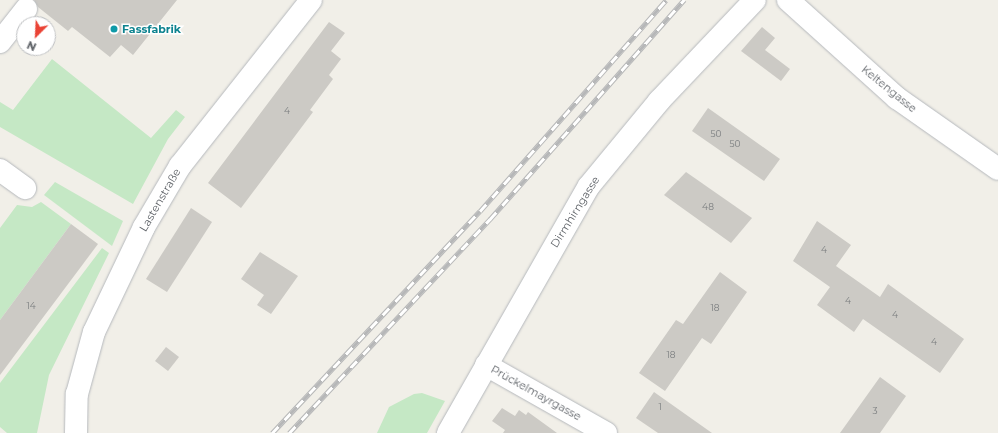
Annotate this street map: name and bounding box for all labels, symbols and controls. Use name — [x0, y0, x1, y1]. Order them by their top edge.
north arrow — [16, 16, 56, 56]
place label: Fassfabrik — [122, 22, 181, 36]
marker: Fassfabrik — [109, 24, 119, 34]
text: N — [25, 38, 38, 54]
street label: Keltengasse — [859, 63, 919, 115]
house number: 4 — [284, 106, 290, 116]
house number: 50 — [710, 129, 722, 139]
house number: 50 — [729, 139, 741, 149]
street label: Lastenstraße — [137, 166, 183, 234]
street label: Dirmhirngasse — [548, 174, 602, 250]
house number: 48 — [702, 202, 714, 212]
house number: 4 — [821, 245, 827, 255]
house number: 4 — [845, 296, 851, 306]
house number: 14 — [26, 301, 36, 311]
house number: 18 — [711, 303, 719, 313]
house number: 4 — [892, 310, 898, 320]
house number: 4 — [931, 337, 937, 347]
house number: 18 — [667, 350, 675, 360]
street label: Prückelmayrgasse — [489, 363, 583, 423]
house number: 1 — [658, 402, 662, 412]
house number: 3 — [872, 406, 878, 416]

